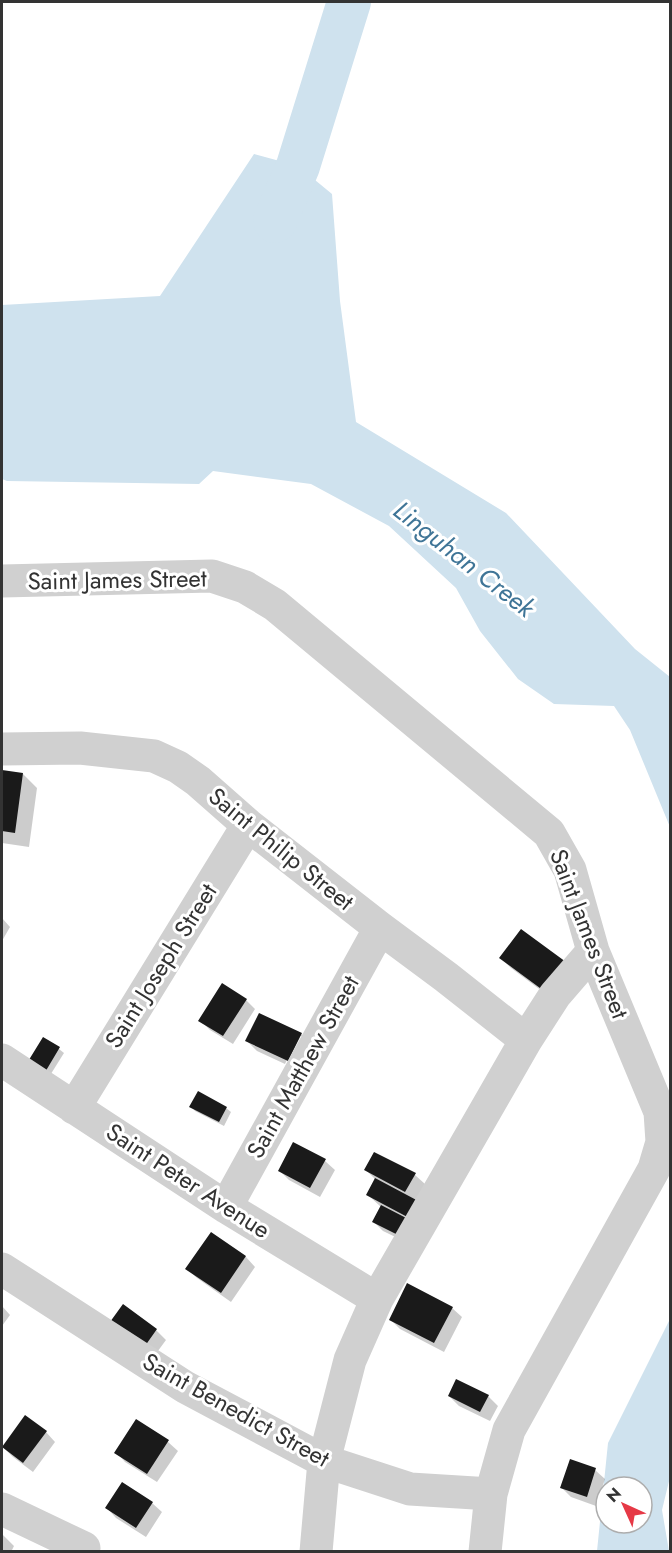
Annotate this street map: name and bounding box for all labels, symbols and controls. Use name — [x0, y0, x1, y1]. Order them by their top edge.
water label: Linguhan Creek — [385, 492, 544, 627]
street label: Saint James Street — [27, 560, 207, 599]
street label: Saint Philip Street — [201, 779, 362, 918]
street label: Saint James Street — [541, 844, 638, 1024]
street label: Saint Joseph Street — [96, 876, 225, 1055]
street label: Saint Matthew Street — [238, 969, 368, 1165]
street label: Saint Peter Avenue — [99, 1114, 277, 1247]
street label: Saint Benedict Street — [136, 1344, 336, 1476]
north arrow — [594, 1475, 654, 1535]
text: N — [601, 1482, 626, 1507]

